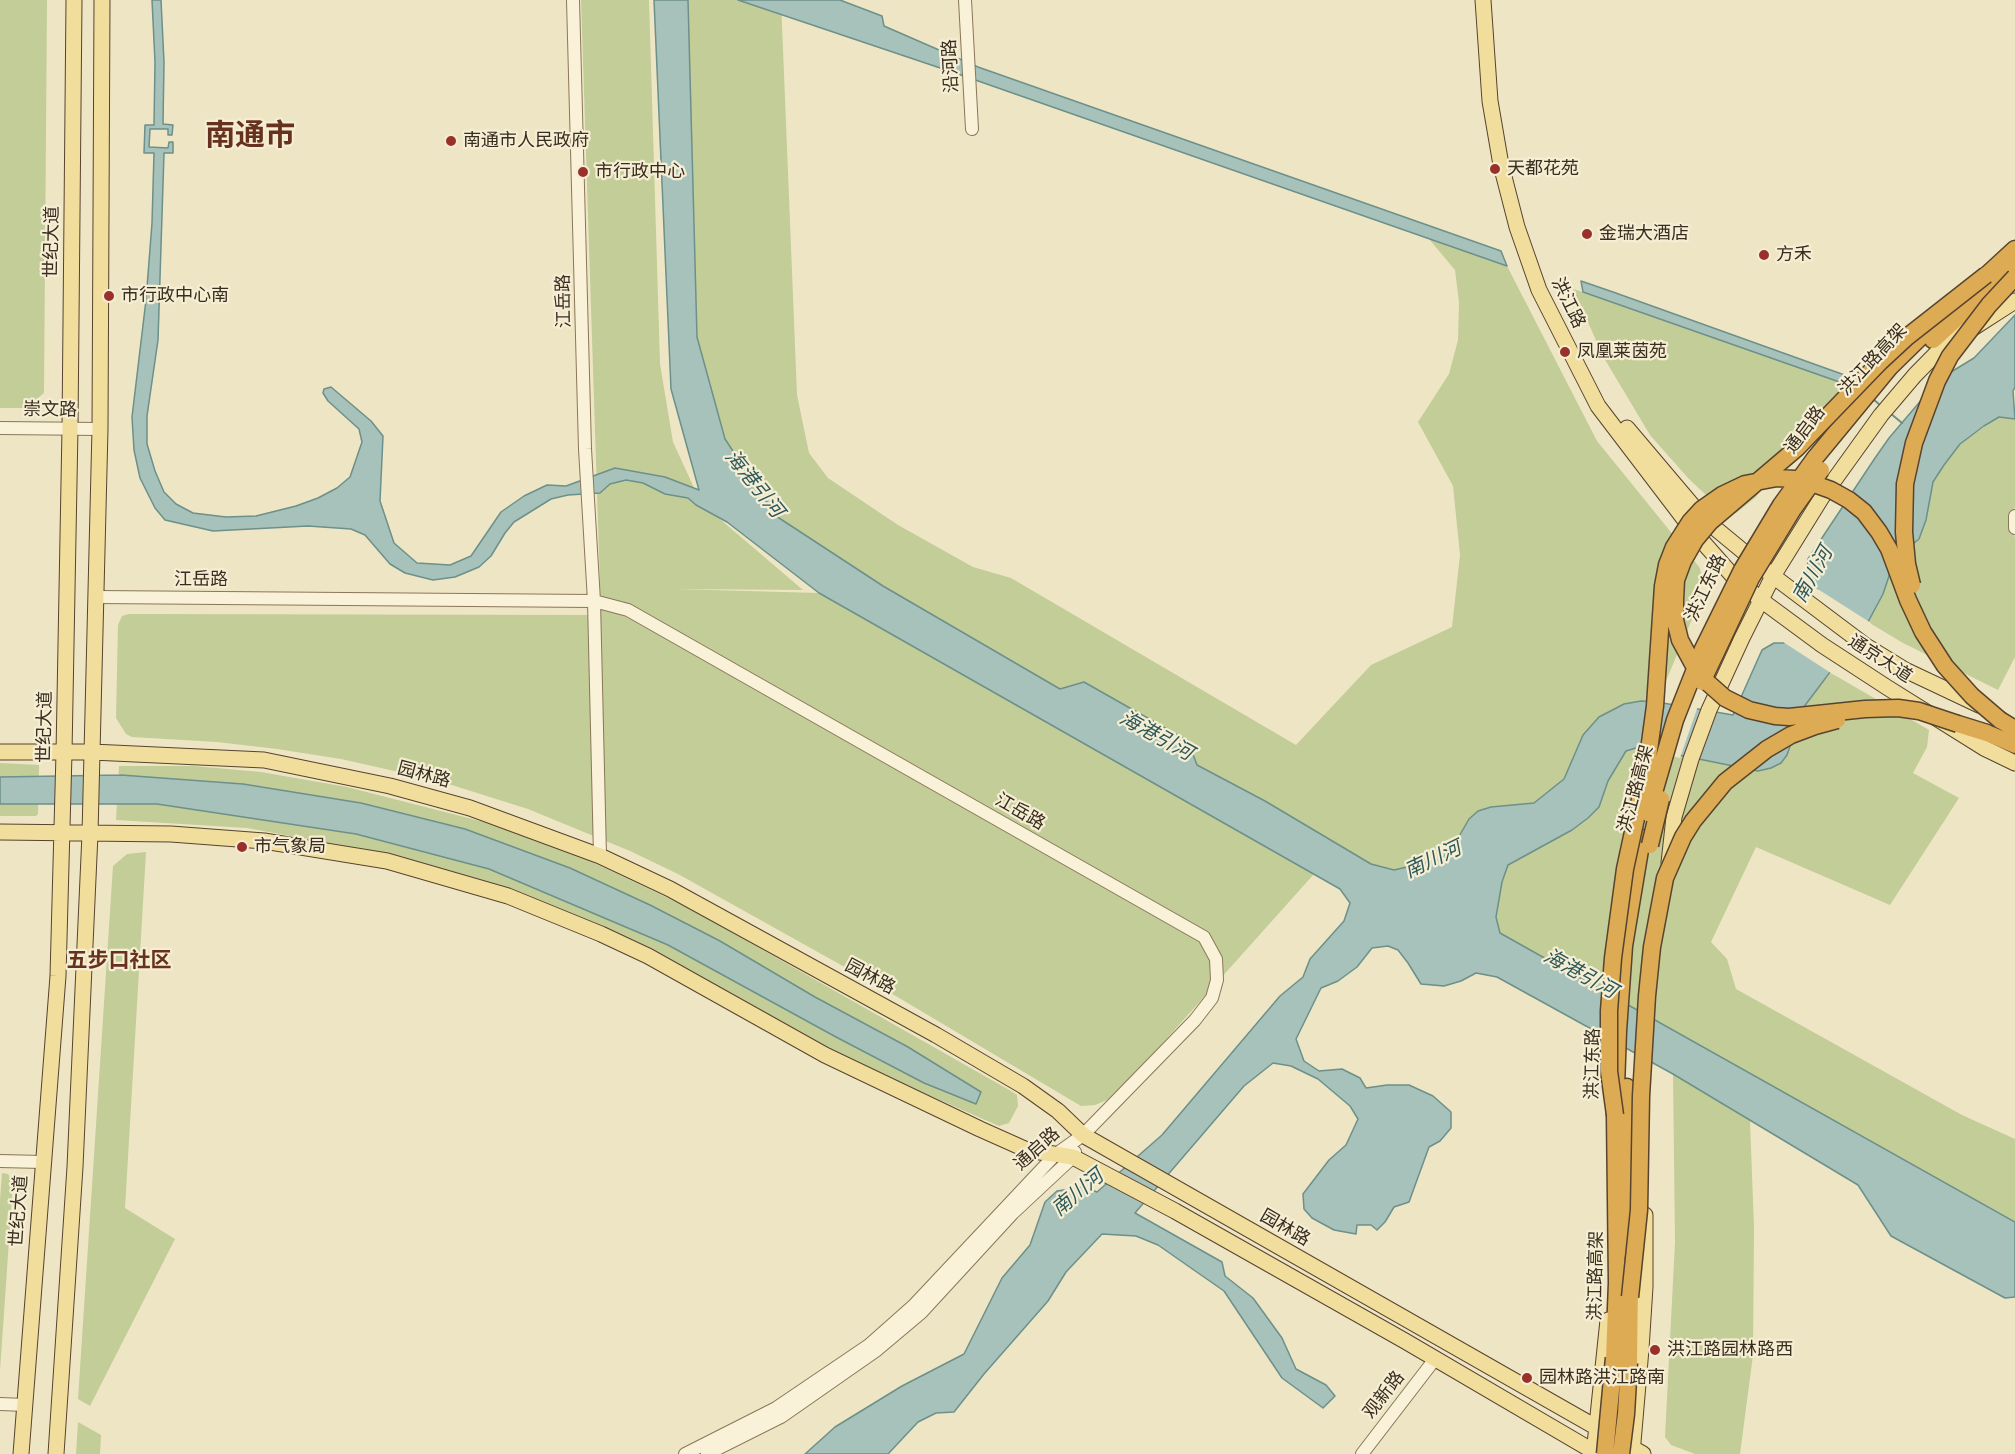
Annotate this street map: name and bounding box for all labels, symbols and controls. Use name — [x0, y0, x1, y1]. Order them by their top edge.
street label: 沿河路 — [939, 38, 963, 94]
district label: 南通市 — [205, 118, 295, 154]
place label: 南通市人民政府 — [463, 130, 589, 152]
marker: 南通市人民政府 — [444, 134, 458, 148]
place label: 天都花苑 — [1507, 158, 1579, 180]
place label: 市行政中心 — [595, 161, 685, 183]
marker: 天都花苑 — [1488, 162, 1502, 176]
marker: 市行政中心 — [576, 165, 590, 179]
street label: 世纪大道 — [41, 206, 63, 278]
place label: 金瑞大酒店 — [1599, 223, 1689, 245]
marker: 金瑞大酒店 — [1580, 227, 1594, 241]
place label: 方禾 — [1776, 244, 1812, 266]
marker: 方禾 — [1757, 248, 1771, 262]
street label: 江岳路 — [553, 274, 575, 328]
street label: 洪江路 — [1546, 274, 1590, 332]
place label: 市行政中心南 — [121, 285, 229, 307]
marker: 市行政中心南 — [102, 289, 116, 303]
street label: 洪江路高架 — [1834, 320, 1912, 400]
place label: 凤凰莱茵苑 — [1577, 341, 1667, 363]
marker: 凤凰莱茵苑 — [1558, 345, 1572, 359]
street label: 崇文路 — [23, 399, 77, 421]
street label: 通启路 — [1780, 402, 1830, 458]
water label: 海港引河 — [720, 445, 788, 523]
water label: 南川河 — [1788, 543, 1838, 607]
street label: 洪江东路 — [1681, 551, 1731, 625]
street label: 江岳路 — [174, 569, 228, 591]
street label: 通京大道 — [1844, 630, 1916, 688]
street label: 世纪大道 — [34, 691, 56, 763]
water label: 海港引河 — [1115, 706, 1197, 766]
street label: 洪江路高架 — [1614, 743, 1658, 835]
street label: 园林路 — [395, 758, 453, 792]
street label: 江岳路 — [991, 789, 1049, 835]
place label: 市气象局 — [254, 836, 326, 858]
water label: 南川河 — [1401, 836, 1465, 884]
marker: 市气象局 — [235, 840, 249, 854]
water label: 海港引河 — [1539, 944, 1621, 1004]
district label: 五步口社区 — [67, 948, 171, 974]
street label: 园林路 — [841, 955, 899, 999]
street label: 洪江东路 — [1582, 1028, 1604, 1100]
street label: 通启路 — [1010, 1123, 1064, 1175]
water label: 南川河 — [1047, 1165, 1109, 1221]
street label: 世纪大道 — [6, 1174, 32, 1248]
street label: 园林路 — [1256, 1205, 1314, 1251]
street label: 洪江路高架 — [1584, 1231, 1608, 1321]
place label: 洪江路园林路西 — [1667, 1339, 1793, 1361]
marker: 洪江路园林路西 — [1648, 1343, 1662, 1357]
street label: 观新路 — [1359, 1367, 1409, 1423]
place label: 园林路洪江路南 — [1539, 1367, 1665, 1389]
marker: 园林路洪江路南 — [1520, 1371, 1534, 1385]

